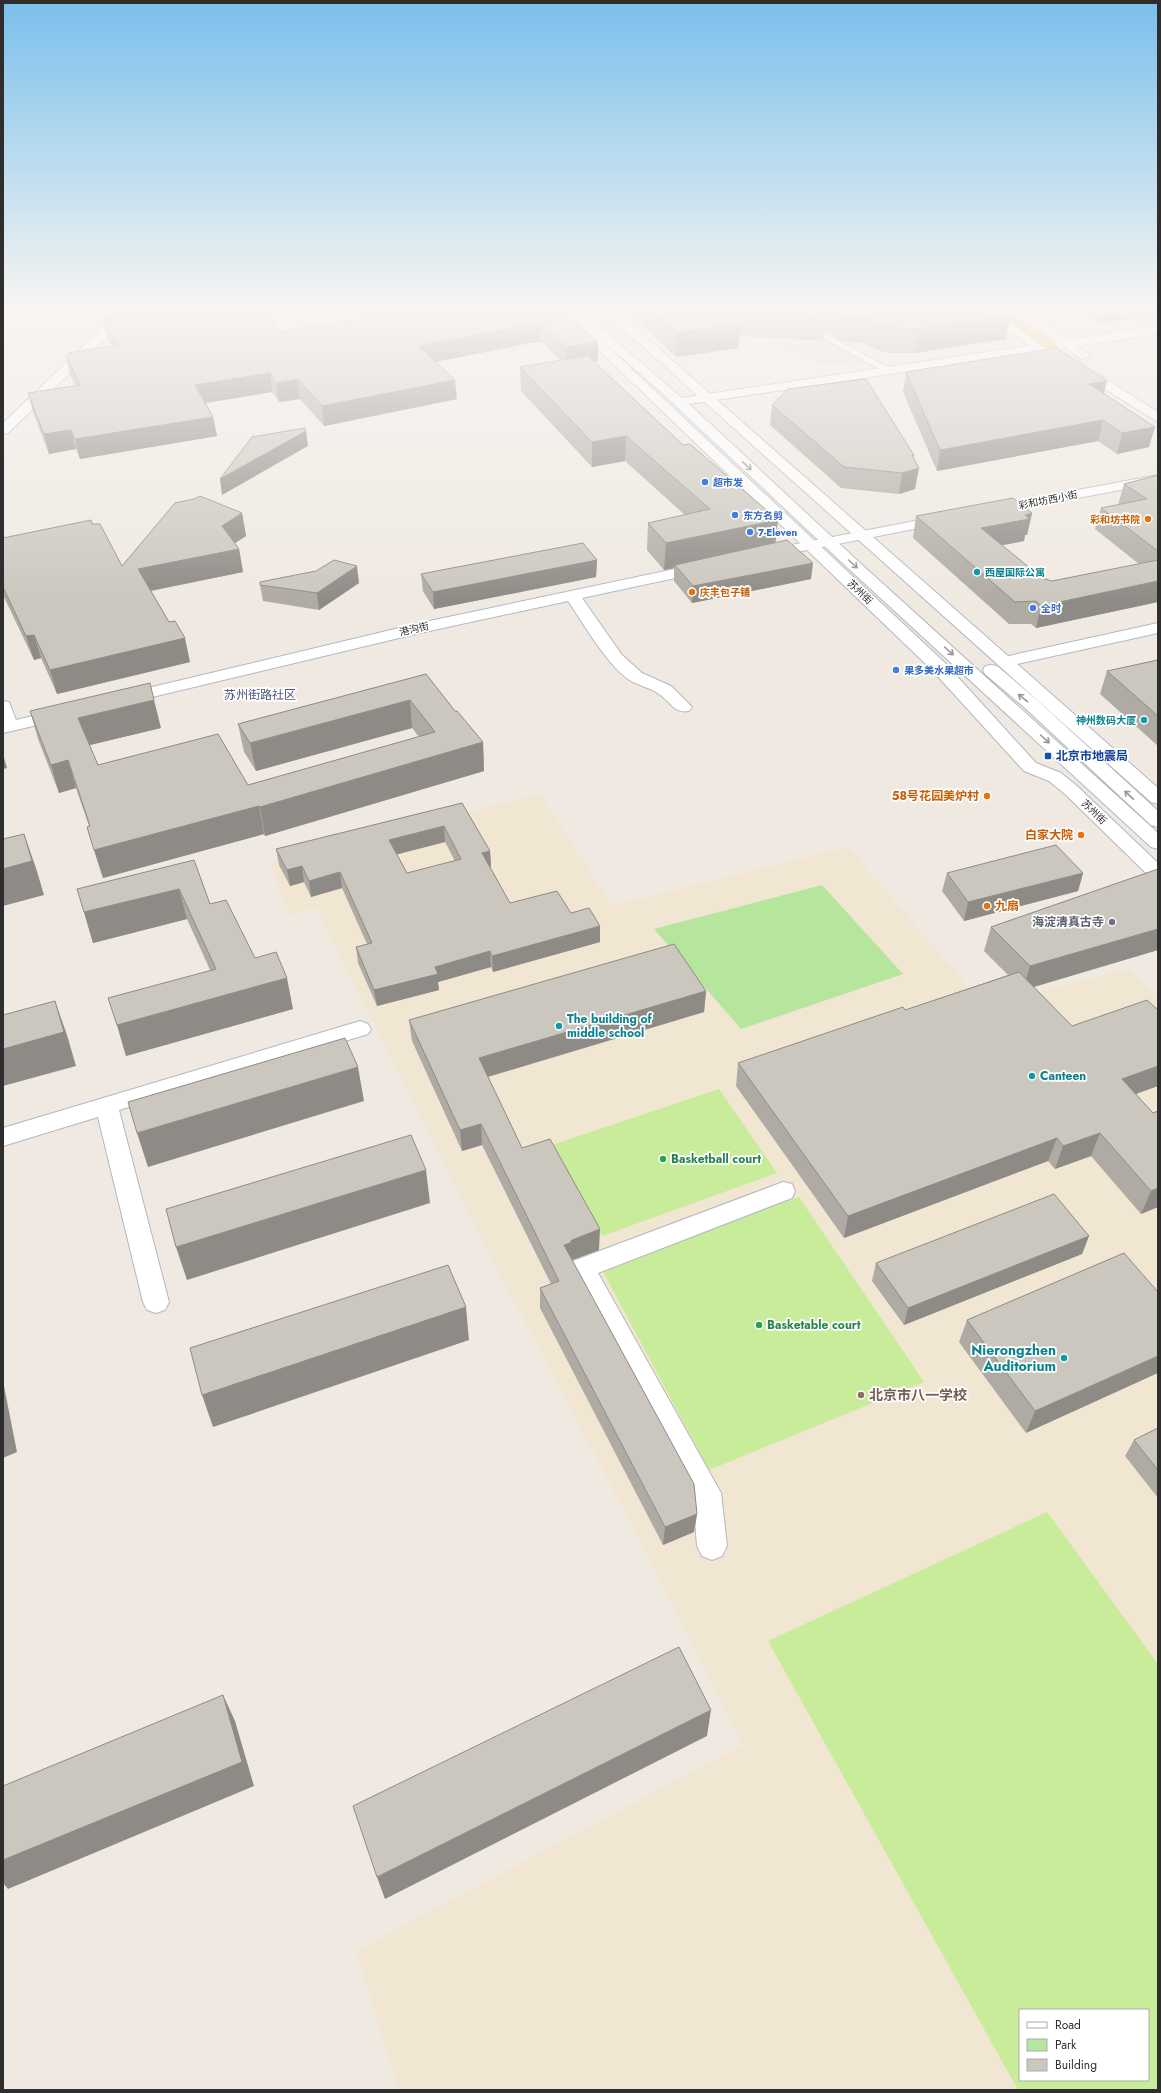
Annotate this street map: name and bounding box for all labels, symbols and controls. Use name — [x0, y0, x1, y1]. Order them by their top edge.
one-way arrow — [742, 461, 752, 471]
place label: 超市发 — [713, 475, 743, 490]
marker: 超市发 — [700, 477, 710, 487]
street label: 彩和坊西小街 — [1017, 487, 1079, 513]
place label: 东方名剪 — [743, 508, 783, 523]
marker: 东方名剪 — [730, 510, 740, 520]
place label: 彩和坊书院 — [1090, 512, 1140, 527]
marker: 彩和坊书院 — [1143, 514, 1153, 524]
place label: 7-Eleven — [758, 525, 797, 540]
marker: 7-Eleven — [745, 527, 755, 537]
one-way arrow — [848, 559, 858, 568]
place label: 西屋国际公寓 — [985, 565, 1045, 580]
marker: 西屋国际公寓 — [972, 567, 982, 577]
street label: 苏州街 — [844, 576, 876, 608]
place label: 庆丰包子铺 — [700, 585, 750, 600]
marker: 庆丰包子铺 — [687, 587, 697, 597]
place label: 全时 — [1040, 601, 1061, 616]
marker: 全时 — [1028, 603, 1038, 613]
street label: 港沟街 — [398, 618, 430, 640]
one-way arrow — [944, 647, 954, 656]
place label: 果多美水果超市 — [904, 663, 974, 678]
marker: 果多美水果超市 — [891, 665, 901, 675]
district label: 苏州街路社区 — [224, 686, 296, 704]
one-way arrow — [1018, 693, 1028, 702]
place label: 神州数码大厦 — [1076, 713, 1136, 728]
marker: 神州数码大厦 — [1139, 715, 1149, 725]
one-way arrow — [1040, 734, 1050, 744]
place label: 北京市地震局 — [1056, 747, 1128, 765]
marker: 北京市地震局 — [1043, 751, 1053, 761]
place label: 58号花园美炉村 — [892, 787, 979, 805]
one-way arrow — [1124, 790, 1134, 800]
marker: 58号花园美炉村 — [982, 791, 992, 801]
street label: 苏州街 — [1078, 796, 1110, 828]
place label: 白家大院 — [1025, 826, 1073, 844]
marker: 白家大院 — [1076, 830, 1086, 840]
place label: 九扇 — [995, 897, 1019, 915]
marker: 九扇 — [982, 901, 992, 911]
place label: 海淀清真古寺 — [1032, 913, 1104, 931]
marker: 海淀清真古寺 — [1107, 917, 1117, 927]
place label: The building of middle school — [567, 1010, 653, 1042]
marker: The building of middle school — [554, 1021, 564, 1031]
place label: Canteen — [1040, 1067, 1086, 1085]
marker: Canteen — [1027, 1071, 1037, 1081]
place label: Basketball court — [671, 1150, 761, 1168]
marker: Basketball court — [658, 1154, 668, 1164]
place label: Basketable court — [767, 1316, 861, 1334]
marker: Basketable court — [754, 1320, 764, 1330]
place label: Nierongzhen Auditorium — [971, 1340, 1056, 1376]
marker: Nierongzhen Auditorium — [1059, 1353, 1069, 1363]
place label: 北京市八一学校 — [869, 1385, 967, 1405]
marker: 北京市八一学校 — [856, 1390, 866, 1400]
legend — [1019, 2009, 1149, 2081]
text: Road — [1055, 2016, 1081, 2034]
text: Park — [1055, 2036, 1077, 2054]
text: Building — [1055, 2056, 1097, 2074]

